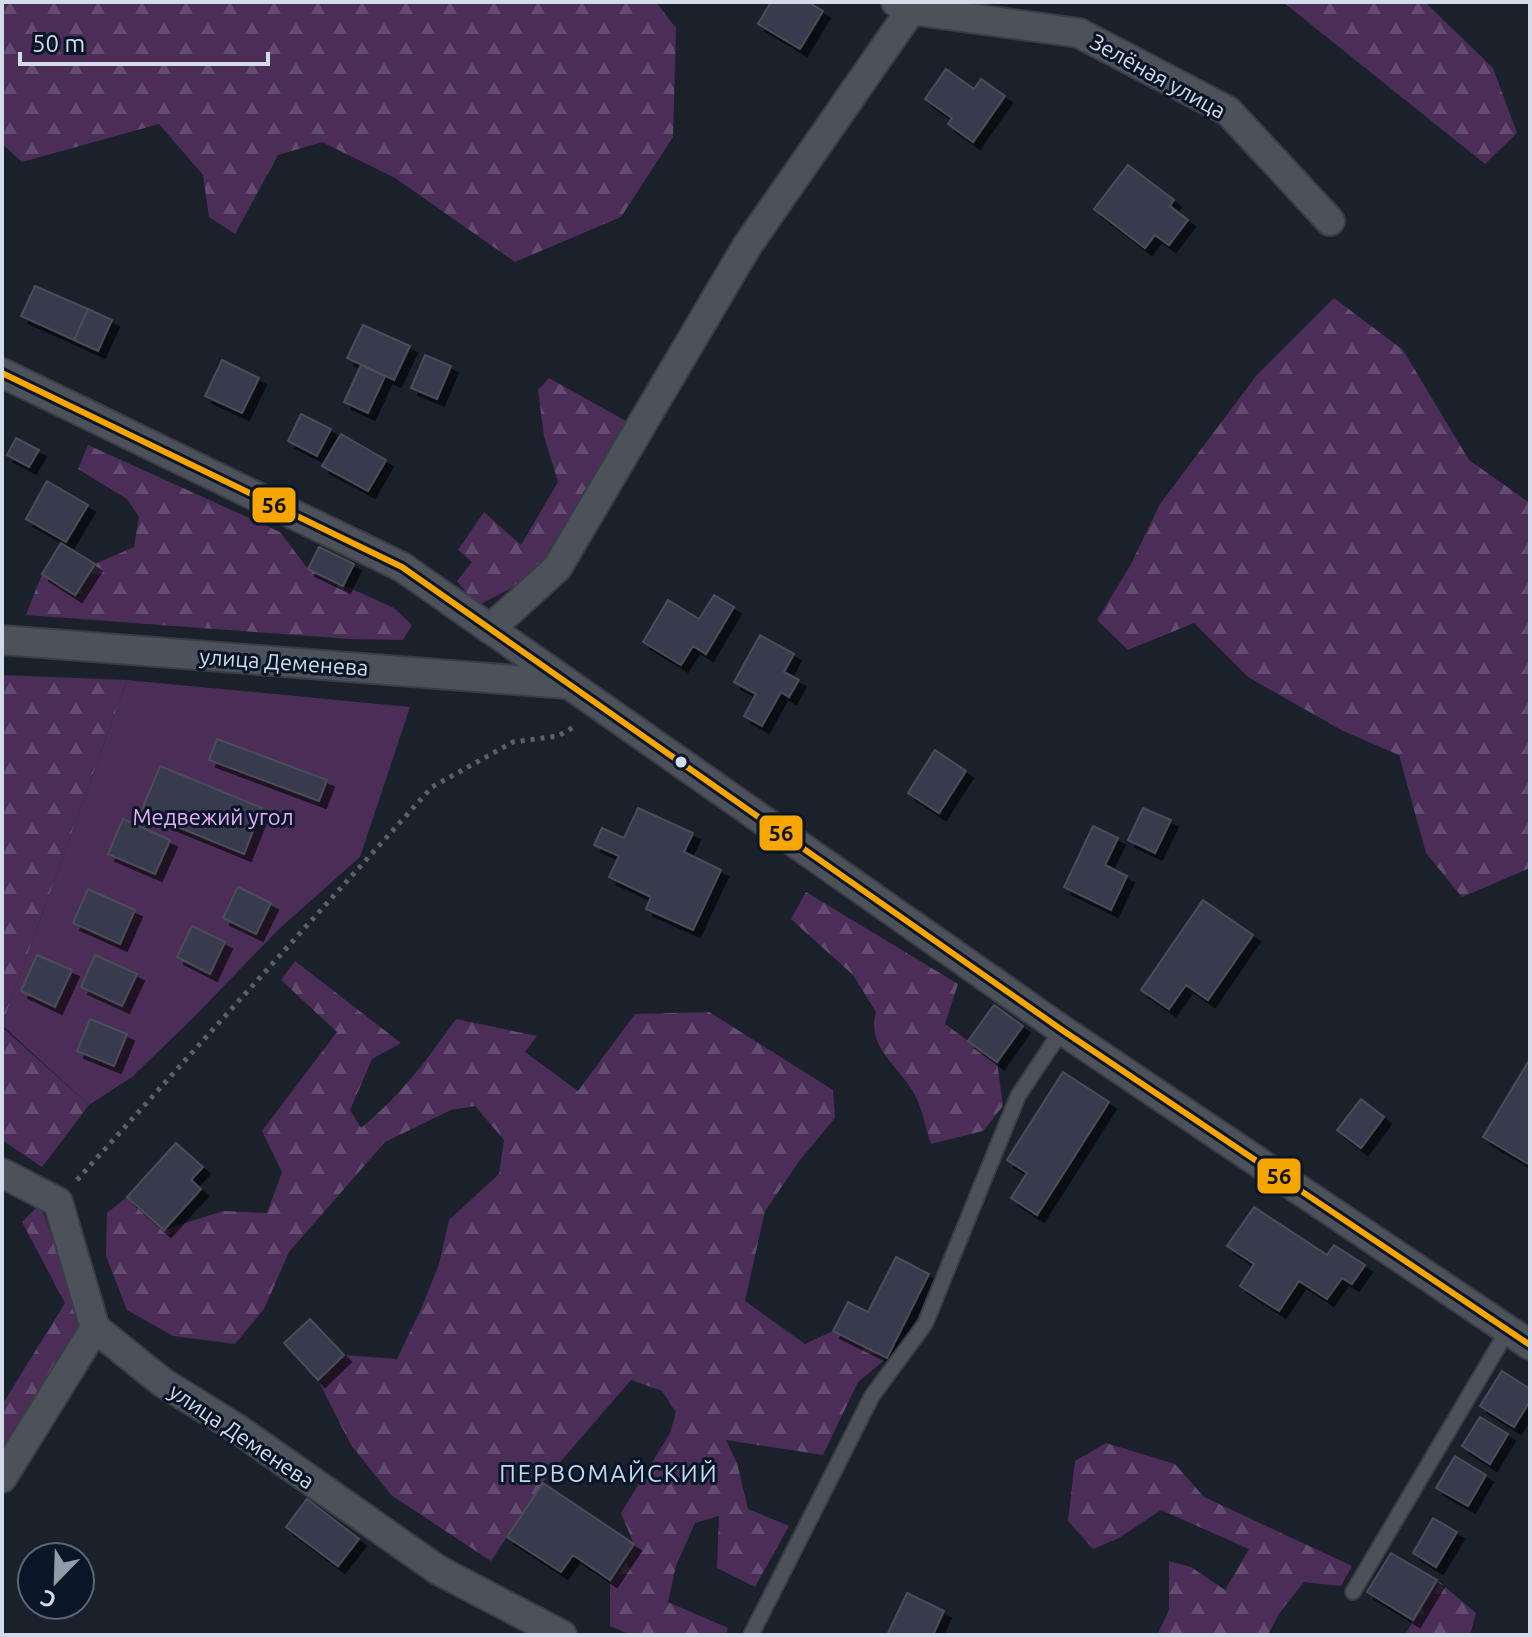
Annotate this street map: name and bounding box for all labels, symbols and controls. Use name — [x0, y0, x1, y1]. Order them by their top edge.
scale bar — [20, 16, 268, 66]
street label: Зелёная улица — [1086, 28, 1230, 123]
text: 50 m — [32, 30, 85, 57]
line badge: 56 — [251, 486, 297, 524]
text: 56 — [262, 492, 286, 517]
street label: улица Деменева — [199, 643, 369, 680]
unlabelled marker — [673, 754, 689, 770]
park label: Медвежий угол — [132, 804, 294, 829]
line badge: 56 — [758, 814, 804, 852]
text: 56 — [769, 820, 793, 845]
line badge: 56 — [1256, 1157, 1302, 1195]
text: 56 — [1267, 1163, 1291, 1188]
street label: улица Деменева — [165, 1378, 319, 1493]
district label: ПЕРВОМАЙСКИЙ — [499, 1459, 719, 1487]
north arrow — [16, 1541, 96, 1621]
text: С — [37, 1586, 59, 1614]

